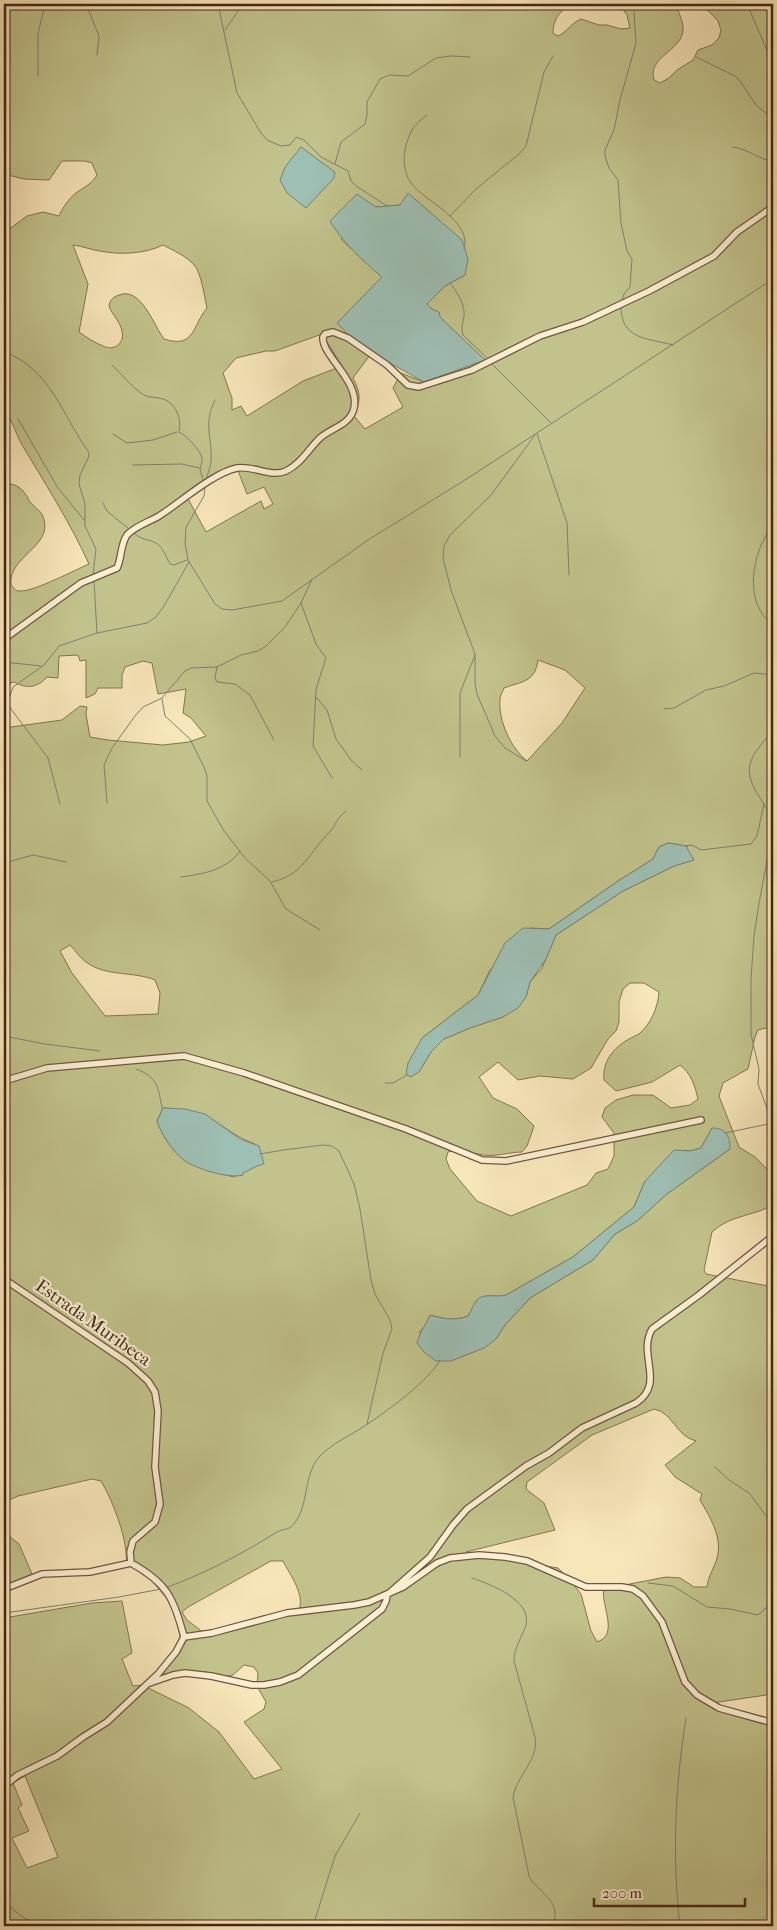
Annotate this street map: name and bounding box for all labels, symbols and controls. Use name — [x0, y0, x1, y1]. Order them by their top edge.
street label: Estrada Muribeca — [31, 1275, 155, 1371]
scale bar — [594, 1875, 746, 1907]
text: 200 m — [602, 1884, 642, 1902]

